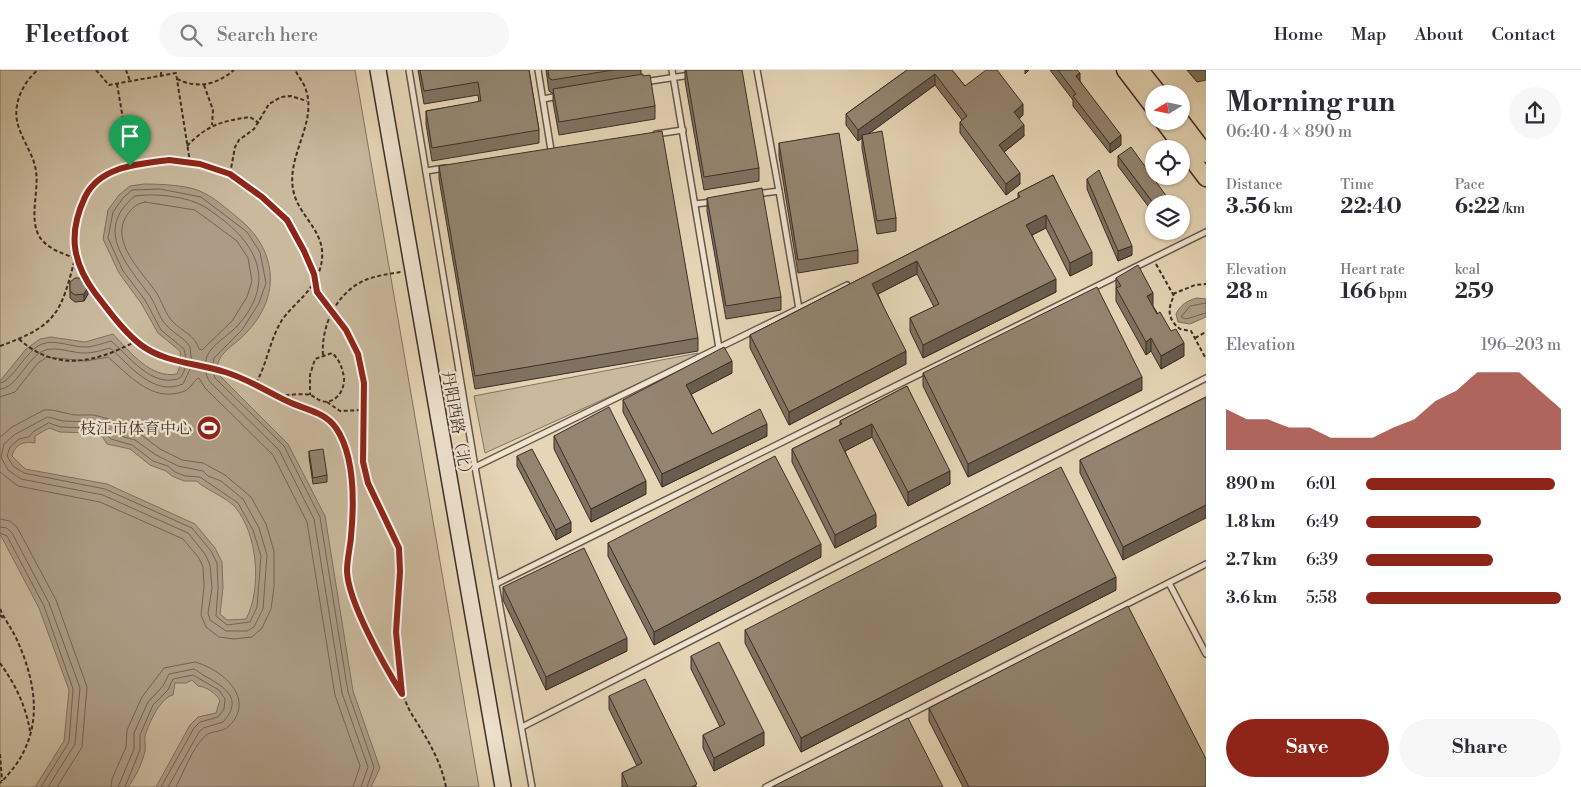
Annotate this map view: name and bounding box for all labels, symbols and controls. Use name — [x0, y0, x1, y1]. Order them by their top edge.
search box — [159, 12, 509, 57]
text: Fleetfoot — [25, 20, 129, 50]
icon: search — [177, 21, 205, 49]
text: Search here — [217, 23, 318, 47]
text: Home — [1274, 23, 1323, 46]
text: Map — [1351, 23, 1387, 46]
text: About — [1415, 23, 1464, 46]
text: Contact — [1492, 23, 1556, 46]
north arrow — [1145, 85, 1190, 130]
map controls — [1145, 85, 1190, 240]
text: Morning run — [1226, 85, 1395, 120]
button: share — [1509, 87, 1561, 139]
pin — [109, 115, 151, 166]
icon: arrive — [116, 122, 144, 150]
text: 06:40 · 4 × 890 m — [1226, 122, 1352, 142]
button: locate — [1145, 140, 1190, 185]
text: Distance — [1226, 176, 1283, 194]
text: Time — [1340, 176, 1374, 194]
text: Pace — [1455, 176, 1485, 194]
text: 3.56 — [1226, 194, 1271, 220]
text: 22:40 — [1340, 194, 1402, 220]
text: 6:22 — [1455, 194, 1500, 220]
button: layers — [1145, 195, 1190, 240]
text: km — [1271, 200, 1293, 218]
text: /km — [1500, 200, 1525, 218]
text: Elevation — [1226, 261, 1287, 279]
text: Heart rate — [1340, 261, 1405, 279]
text: kcal — [1455, 261, 1480, 279]
text: 28 — [1226, 279, 1253, 305]
text: 166 — [1340, 279, 1376, 305]
text: 259 — [1455, 279, 1494, 305]
text: m — [1253, 285, 1268, 303]
text: bpm — [1376, 285, 1407, 303]
text: Elevation — [1226, 335, 1295, 355]
text: 196–203 m — [1481, 335, 1561, 355]
street label: 丹阳西路（北） — [437, 369, 477, 483]
sports icon: 枝江市体育中心 — [196, 415, 222, 441]
place label: 枝江市体育中心 — [80, 419, 192, 439]
text: 890 m — [1226, 474, 1275, 494]
text: 6:01 — [1306, 474, 1336, 494]
text: 1.8 km — [1226, 512, 1275, 532]
text: 6:49 — [1306, 512, 1339, 532]
text: 2.7 km — [1226, 550, 1277, 570]
text: 6:39 — [1306, 550, 1338, 570]
text: 3.6 km — [1226, 588, 1277, 608]
text: 5:58 — [1306, 588, 1337, 608]
button: Save — [1226, 719, 1389, 777]
button: Share — [1399, 719, 1561, 777]

